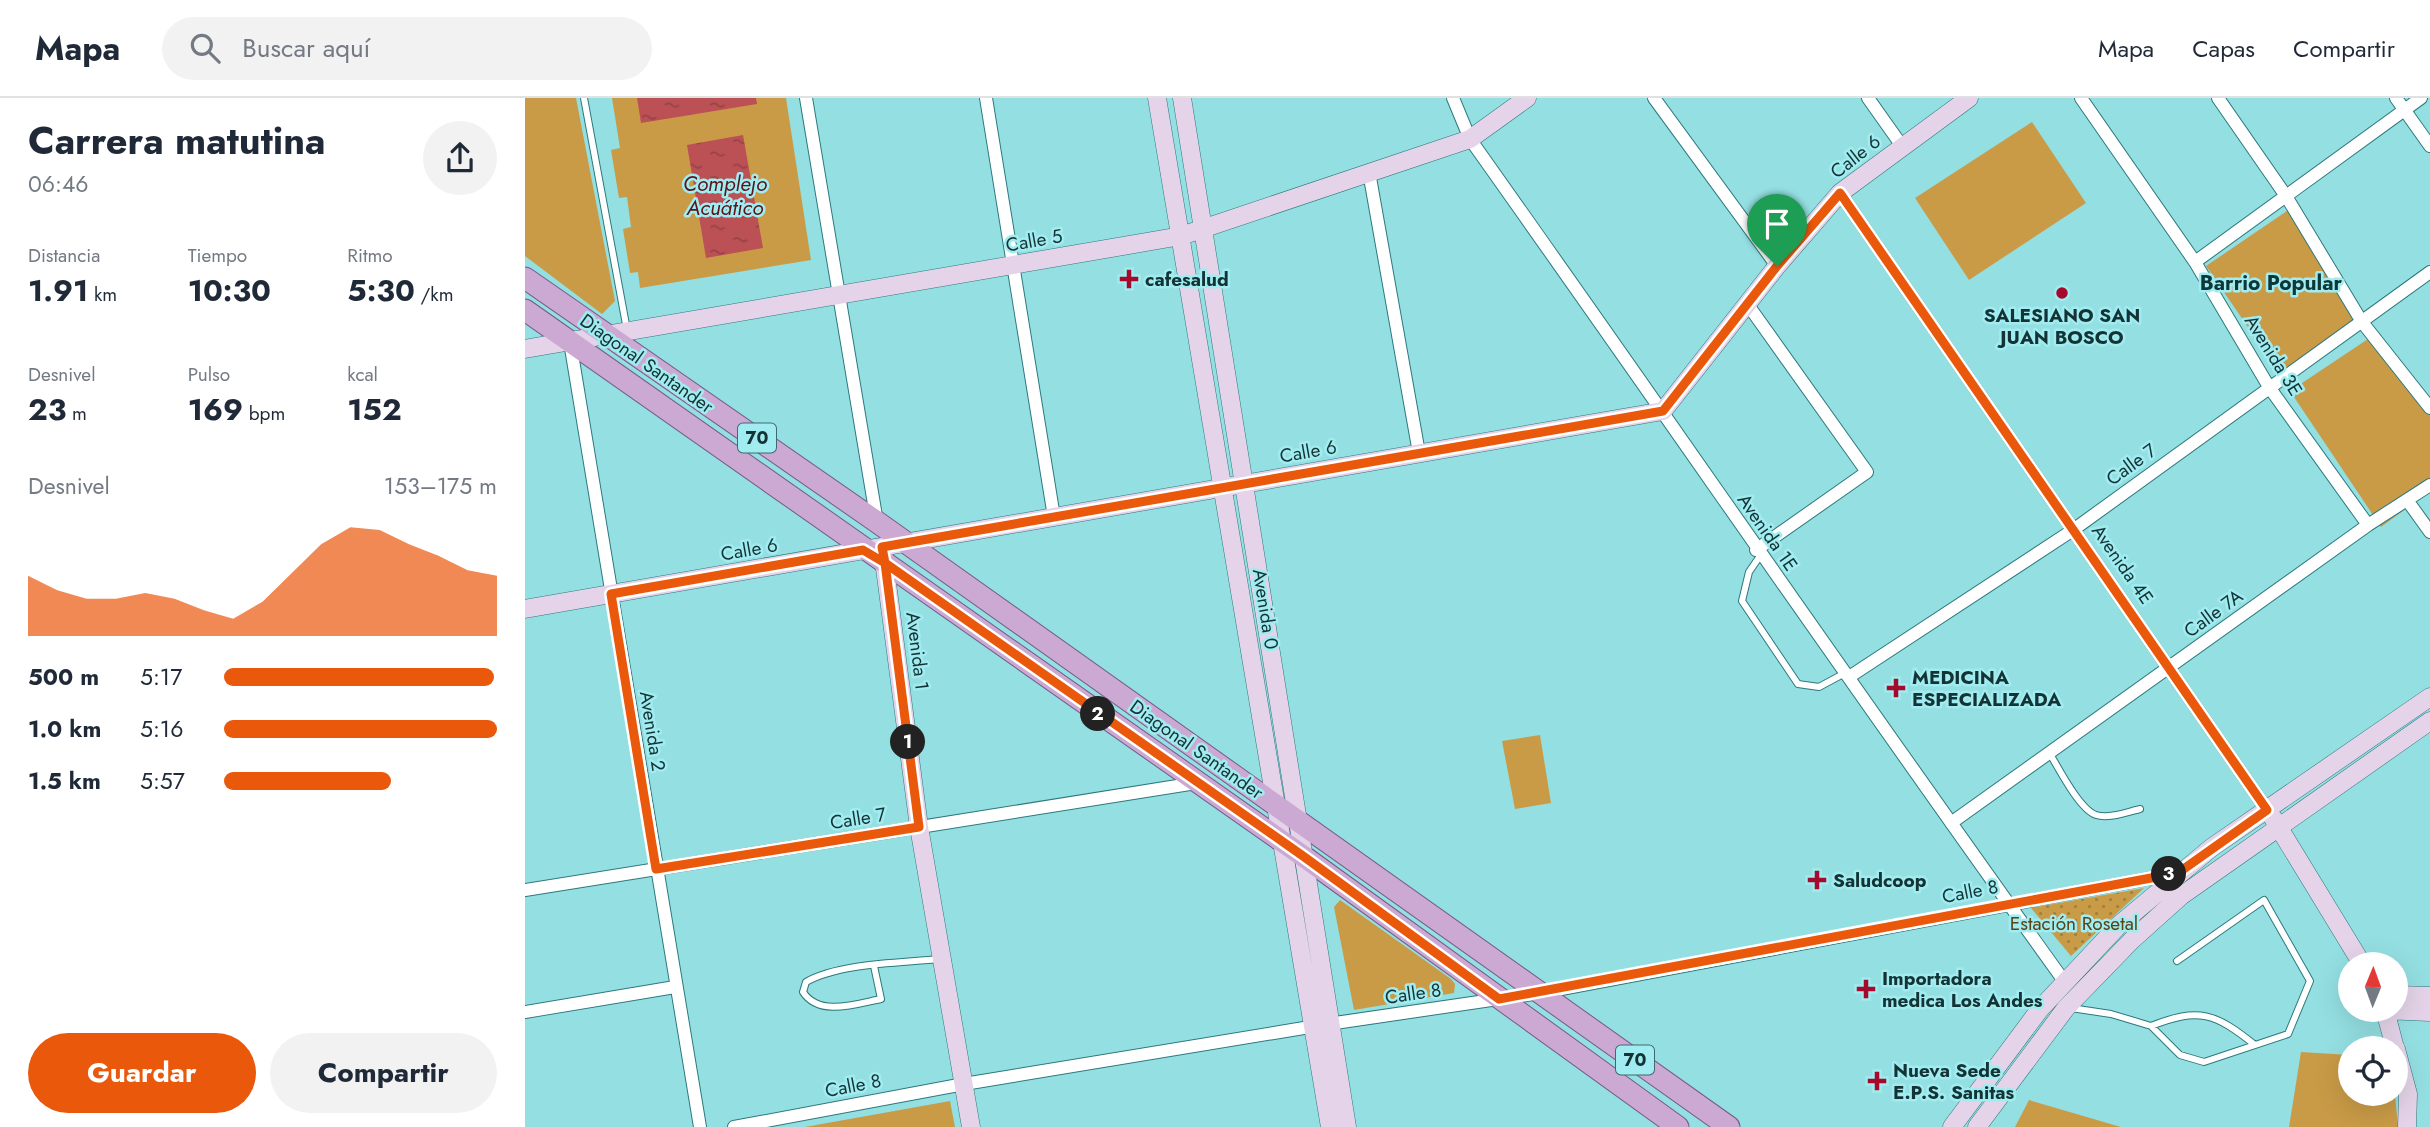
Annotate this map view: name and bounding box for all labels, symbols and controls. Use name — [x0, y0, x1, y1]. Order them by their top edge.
search box — [162, 17, 652, 80]
text: Mapa — [35, 25, 120, 72]
icon: search — [186, 29, 224, 67]
text: Buscar aquí — [242, 29, 370, 67]
text: Mapa — [2098, 31, 2154, 66]
text: Capas — [2192, 31, 2255, 66]
text: Compartir — [2293, 31, 2395, 66]
text: Carrera matutina — [28, 113, 326, 168]
button: share — [423, 121, 497, 195]
street label: Calle 6 — [1824, 128, 1886, 185]
text: 06:46 — [28, 167, 89, 201]
water label: Complejo Acuático — [683, 169, 767, 223]
pin — [1747, 194, 1807, 266]
icon: arrive — [1758, 205, 1796, 243]
street label: Calle 5 — [1004, 222, 1065, 259]
text: Distancia — [28, 242, 100, 269]
text: Tiempo — [188, 242, 247, 269]
text: Ritmo — [347, 242, 393, 269]
place label: cafesalud — [1145, 266, 1229, 293]
district label: Barrio Popular — [2200, 268, 2343, 298]
text: 1.91 — [28, 269, 88, 312]
text: 10:30 — [188, 269, 271, 312]
text: 5:30 — [347, 269, 415, 312]
marker: cafesalud — [1119, 269, 1139, 289]
text: km — [88, 281, 117, 308]
text: /km — [415, 281, 454, 308]
marker: SALESIANO SAN JUAN BOSCO — [2054, 285, 2070, 301]
place label: SALESIANO SAN JUAN BOSCO — [1984, 302, 2140, 351]
street label: Diagonal Santander — [574, 307, 719, 420]
street label: Avenida 3E — [2238, 310, 2309, 401]
text: Desnivel — [28, 361, 96, 388]
text: Pulso — [188, 361, 230, 388]
text: kcal — [347, 361, 378, 388]
text: 23 — [28, 388, 66, 431]
text: 169 — [188, 388, 243, 431]
text: 152 — [347, 388, 402, 431]
text: m — [66, 400, 87, 427]
text: bpm — [243, 400, 285, 427]
road number: 70 — [738, 424, 776, 452]
street label: Calle 6 — [1278, 433, 1339, 470]
street label: Calle 7 — [2101, 437, 2162, 492]
text: Desnivel — [28, 469, 110, 503]
text: 153–175 m — [384, 469, 497, 503]
street label: Avenida 1E — [1731, 488, 1804, 577]
street label: Avenida 4E — [2085, 519, 2160, 610]
street label: Calle 6 — [719, 531, 780, 568]
street label: Avenida 0 — [1246, 567, 1285, 651]
street label: Calle 7A — [2178, 583, 2249, 644]
street label: Avenida 1 — [899, 610, 936, 692]
text: 500 m — [28, 660, 99, 694]
text: 5:17 — [140, 660, 182, 694]
place label: MEDICINA ESPECIALIZADA — [1912, 664, 2061, 713]
marker: MEDICINA ESPECIALIZADA — [1886, 678, 1906, 698]
street label: Avenida 2 — [633, 689, 672, 773]
street label: Diagonal Santander — [1124, 693, 1269, 806]
pin: 2 — [1081, 696, 1115, 732]
text: 2 — [1091, 700, 1104, 727]
text: 1.0 km — [28, 712, 101, 746]
text: 5:16 — [140, 712, 183, 746]
pin: 1 — [891, 724, 925, 760]
text: 1 — [903, 728, 912, 755]
text: 1.5 km — [28, 764, 101, 798]
text: 5:57 — [140, 764, 185, 798]
street label: Calle 7 — [828, 801, 888, 836]
pin: 3 — [2151, 856, 2187, 892]
text: 3 — [2163, 860, 2174, 887]
place label: Saludcoop — [1833, 867, 1927, 894]
marker: Saludcoop — [1807, 870, 1827, 890]
street label: Calle 8 — [1940, 873, 2001, 910]
park label: Estación Rosetal — [2010, 910, 2138, 937]
north arrow — [2338, 952, 2408, 1022]
map controls — [2338, 952, 2408, 1106]
place label: Importadora medica Los Andes — [1882, 965, 2043, 1014]
street label: Calle 8 — [1383, 976, 1443, 1011]
marker: Importadora medica Los Andes — [1856, 979, 1876, 999]
button: Guardar — [28, 1033, 256, 1113]
button: Compartir — [270, 1033, 497, 1113]
button: locate — [2338, 1036, 2408, 1106]
road number: 70 — [1616, 1045, 1654, 1074]
place label: Nueva Sede E.P.S. Sanitas — [1893, 1057, 2014, 1106]
street label: Calle 8 — [823, 1067, 884, 1104]
marker: Nueva Sede E.P.S. Sanitas — [1867, 1071, 1887, 1091]

